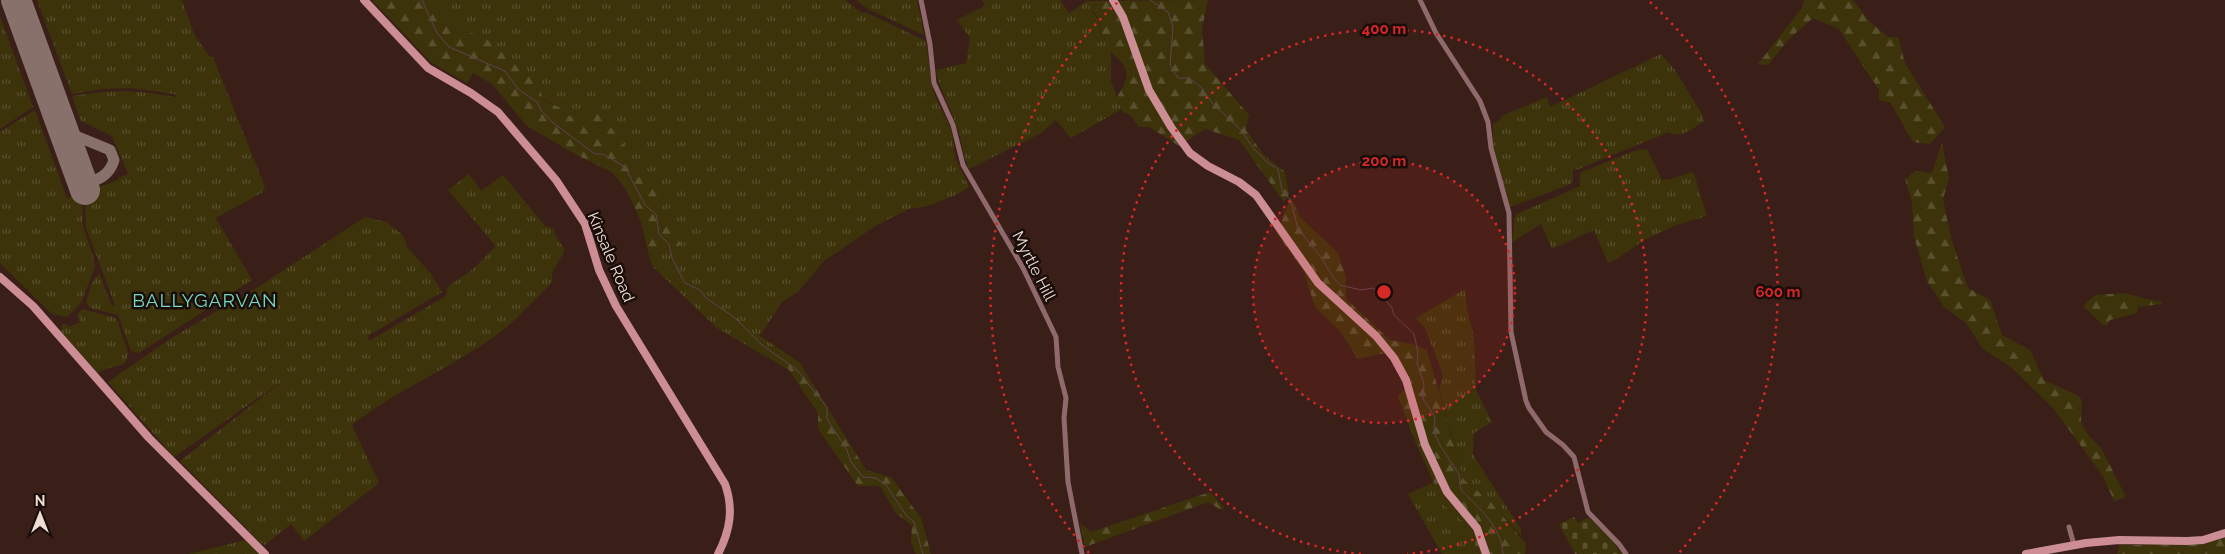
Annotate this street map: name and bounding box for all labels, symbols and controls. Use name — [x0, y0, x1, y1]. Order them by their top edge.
text: 400 m — [1362, 20, 1406, 38]
text: 200 m — [1362, 152, 1406, 170]
street label: Kinsale Road — [584, 209, 638, 305]
street label: Myrtle Hill — [1008, 228, 1060, 305]
centre of rings — [1375, 283, 1393, 301]
text: 600 m — [1755, 283, 1801, 301]
district label: BALLYGARVAN — [132, 289, 278, 311]
north arrow — [15, 489, 65, 539]
text: N — [35, 493, 45, 509]

